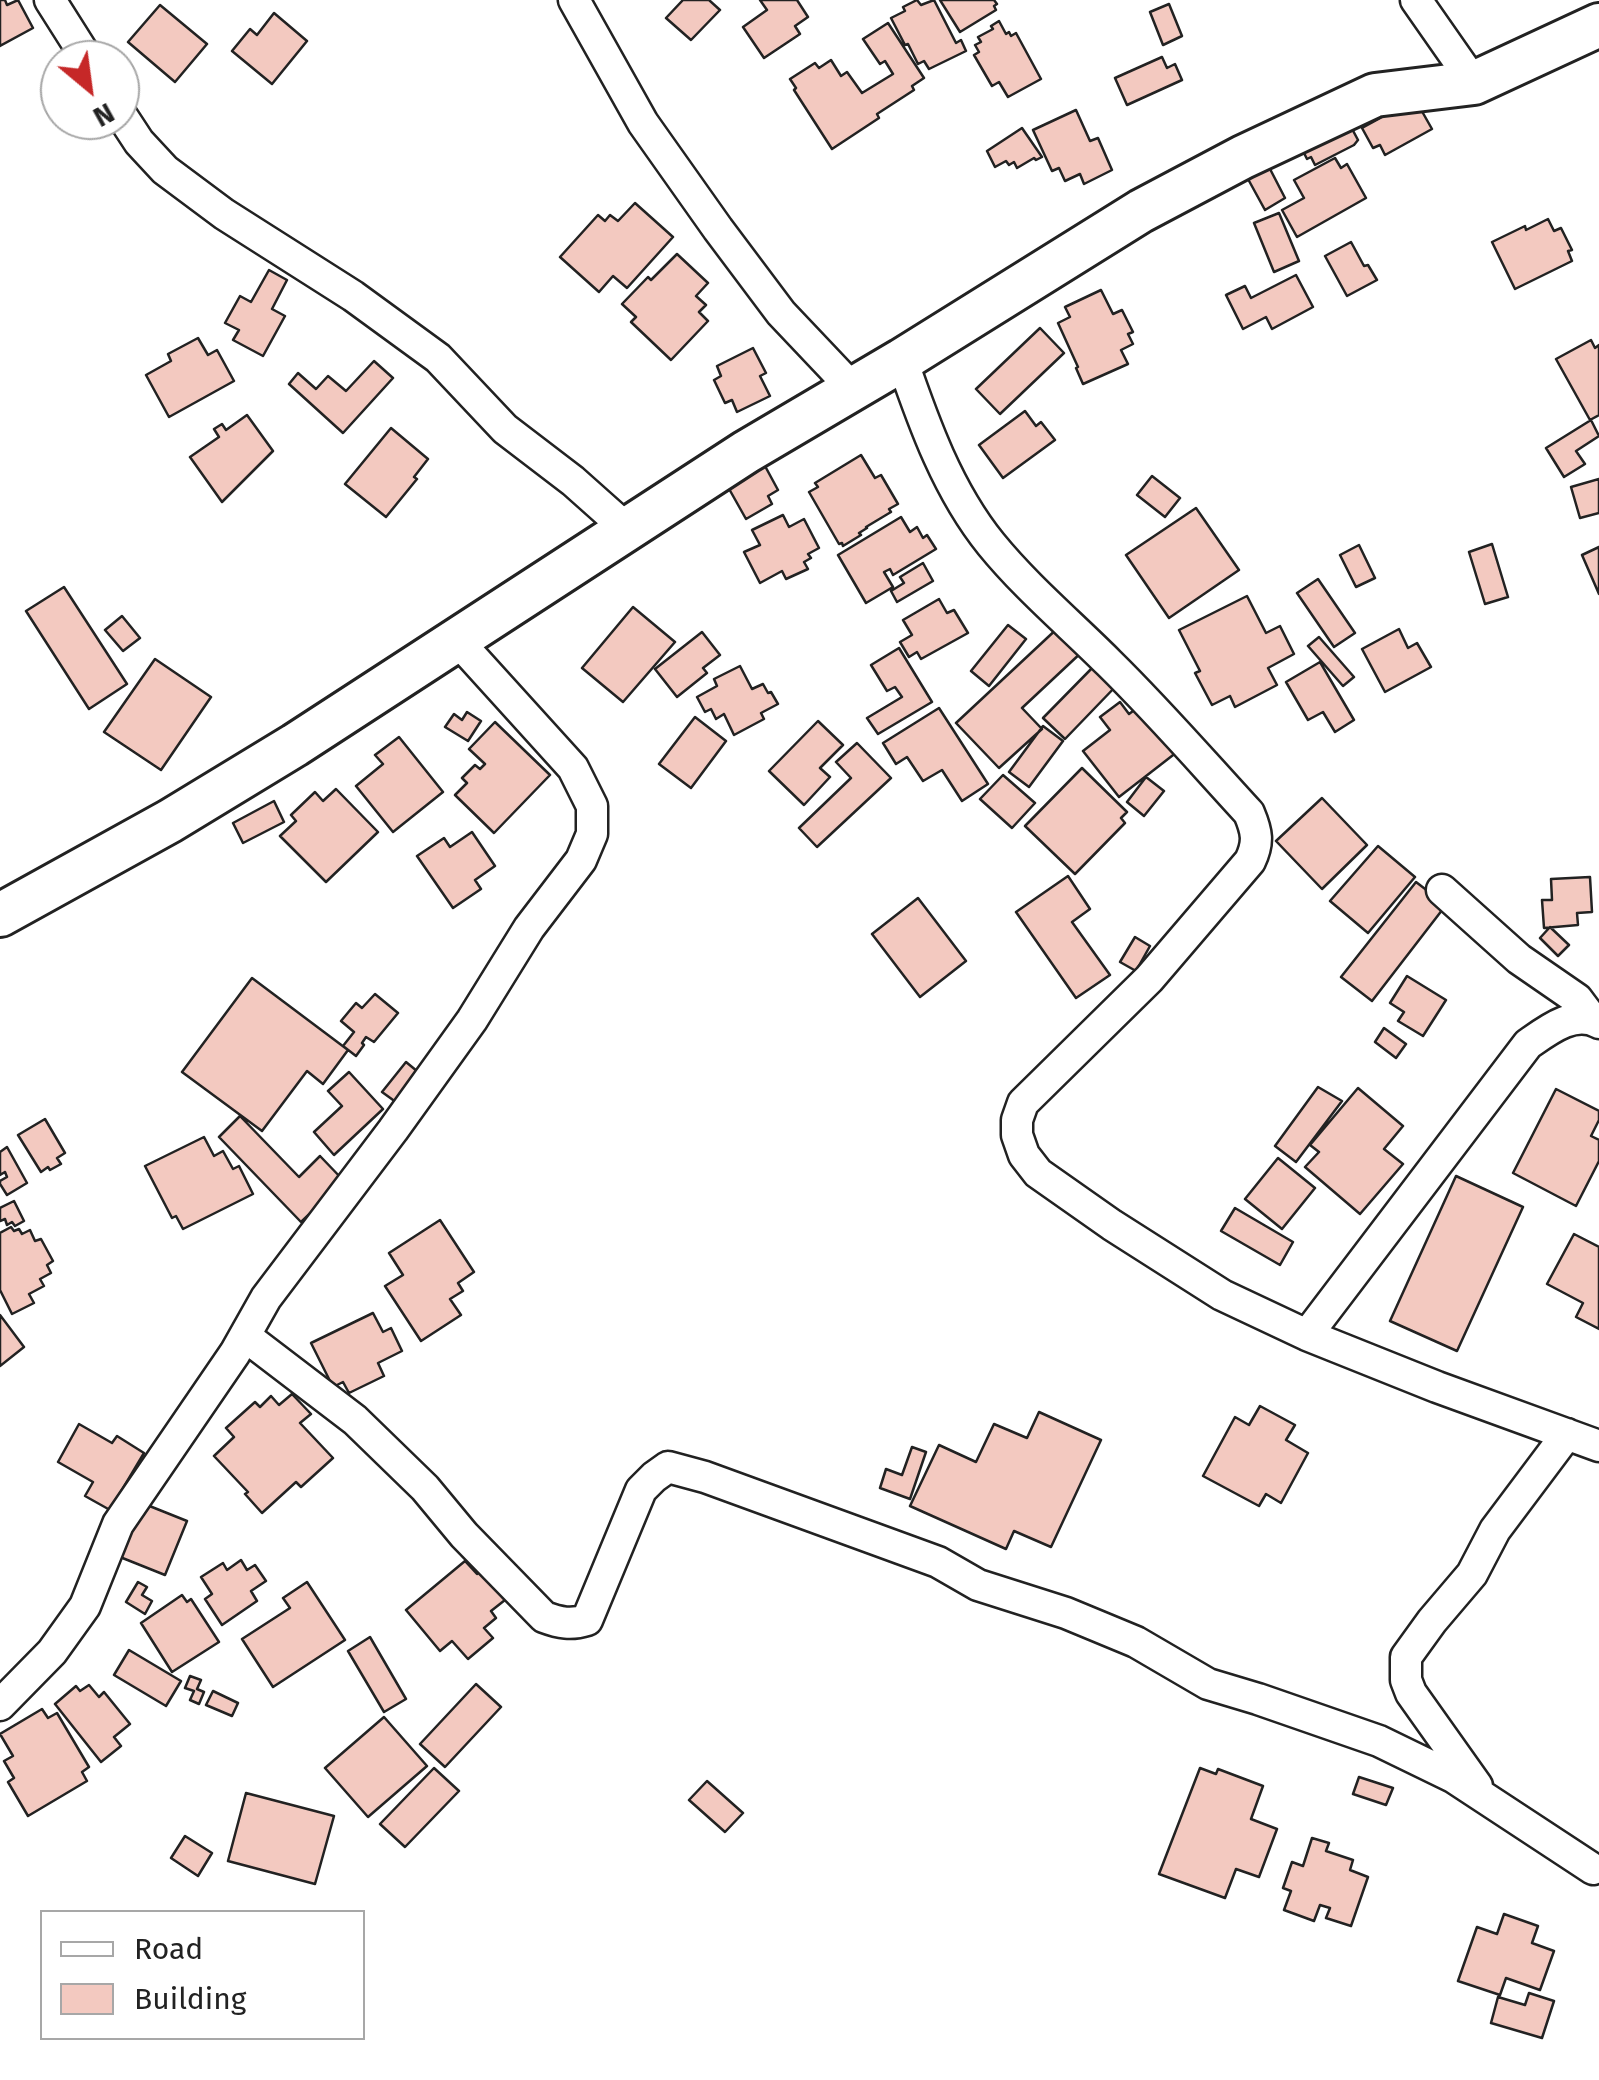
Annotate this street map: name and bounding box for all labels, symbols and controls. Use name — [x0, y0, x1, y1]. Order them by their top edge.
north arrow — [40, 40, 140, 140]
text: N — [88, 96, 120, 134]
legend — [40, 1910, 365, 2040]
text: Road — [134, 1931, 203, 1967]
text: Building — [134, 1981, 246, 2017]

